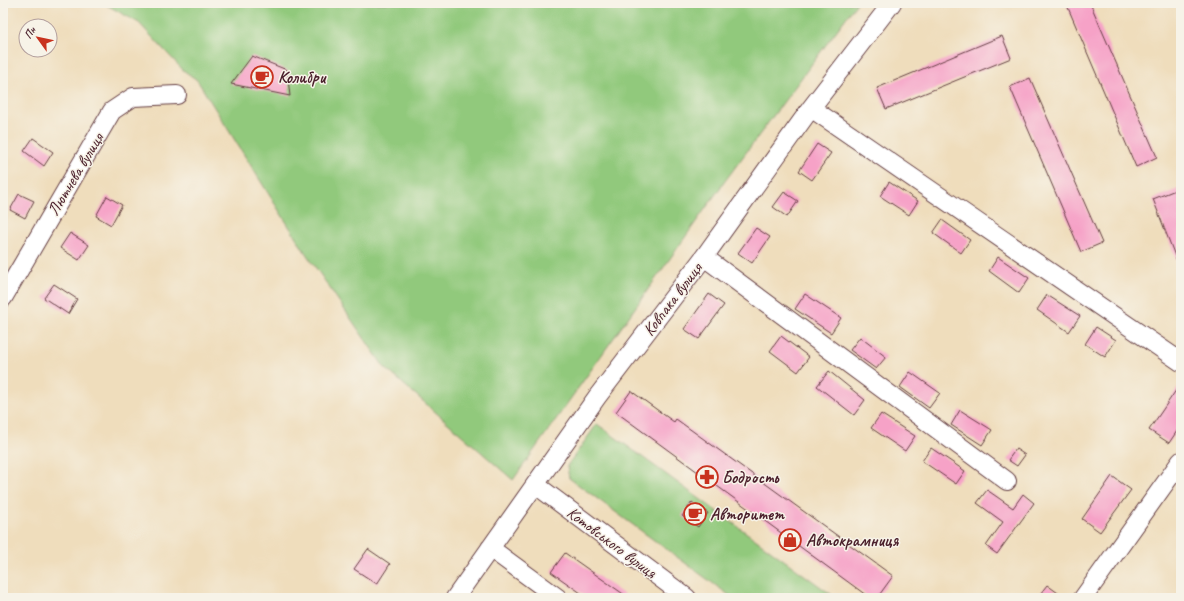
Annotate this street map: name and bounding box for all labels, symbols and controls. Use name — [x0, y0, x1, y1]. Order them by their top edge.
north arrow — [18, 18, 58, 58]
text: Пн — [21, 23, 39, 41]
cafe icon: Колибри — [249, 64, 275, 90]
place label: Колибри — [278, 67, 327, 88]
street label: Лютнева вулиця — [43, 128, 109, 219]
street label: Ковпака вулиця — [638, 258, 707, 340]
pharmacy icon: Бодрость — [694, 464, 720, 490]
place label: Бодрость — [722, 467, 780, 488]
cafe icon: Авторитет — [682, 501, 708, 527]
street label: Котовського вулиця — [563, 502, 661, 583]
place label: Авторитет — [710, 504, 785, 525]
shop icon: Автокрамниця — [777, 527, 803, 553]
place label: Автокрамниця — [806, 530, 899, 551]

